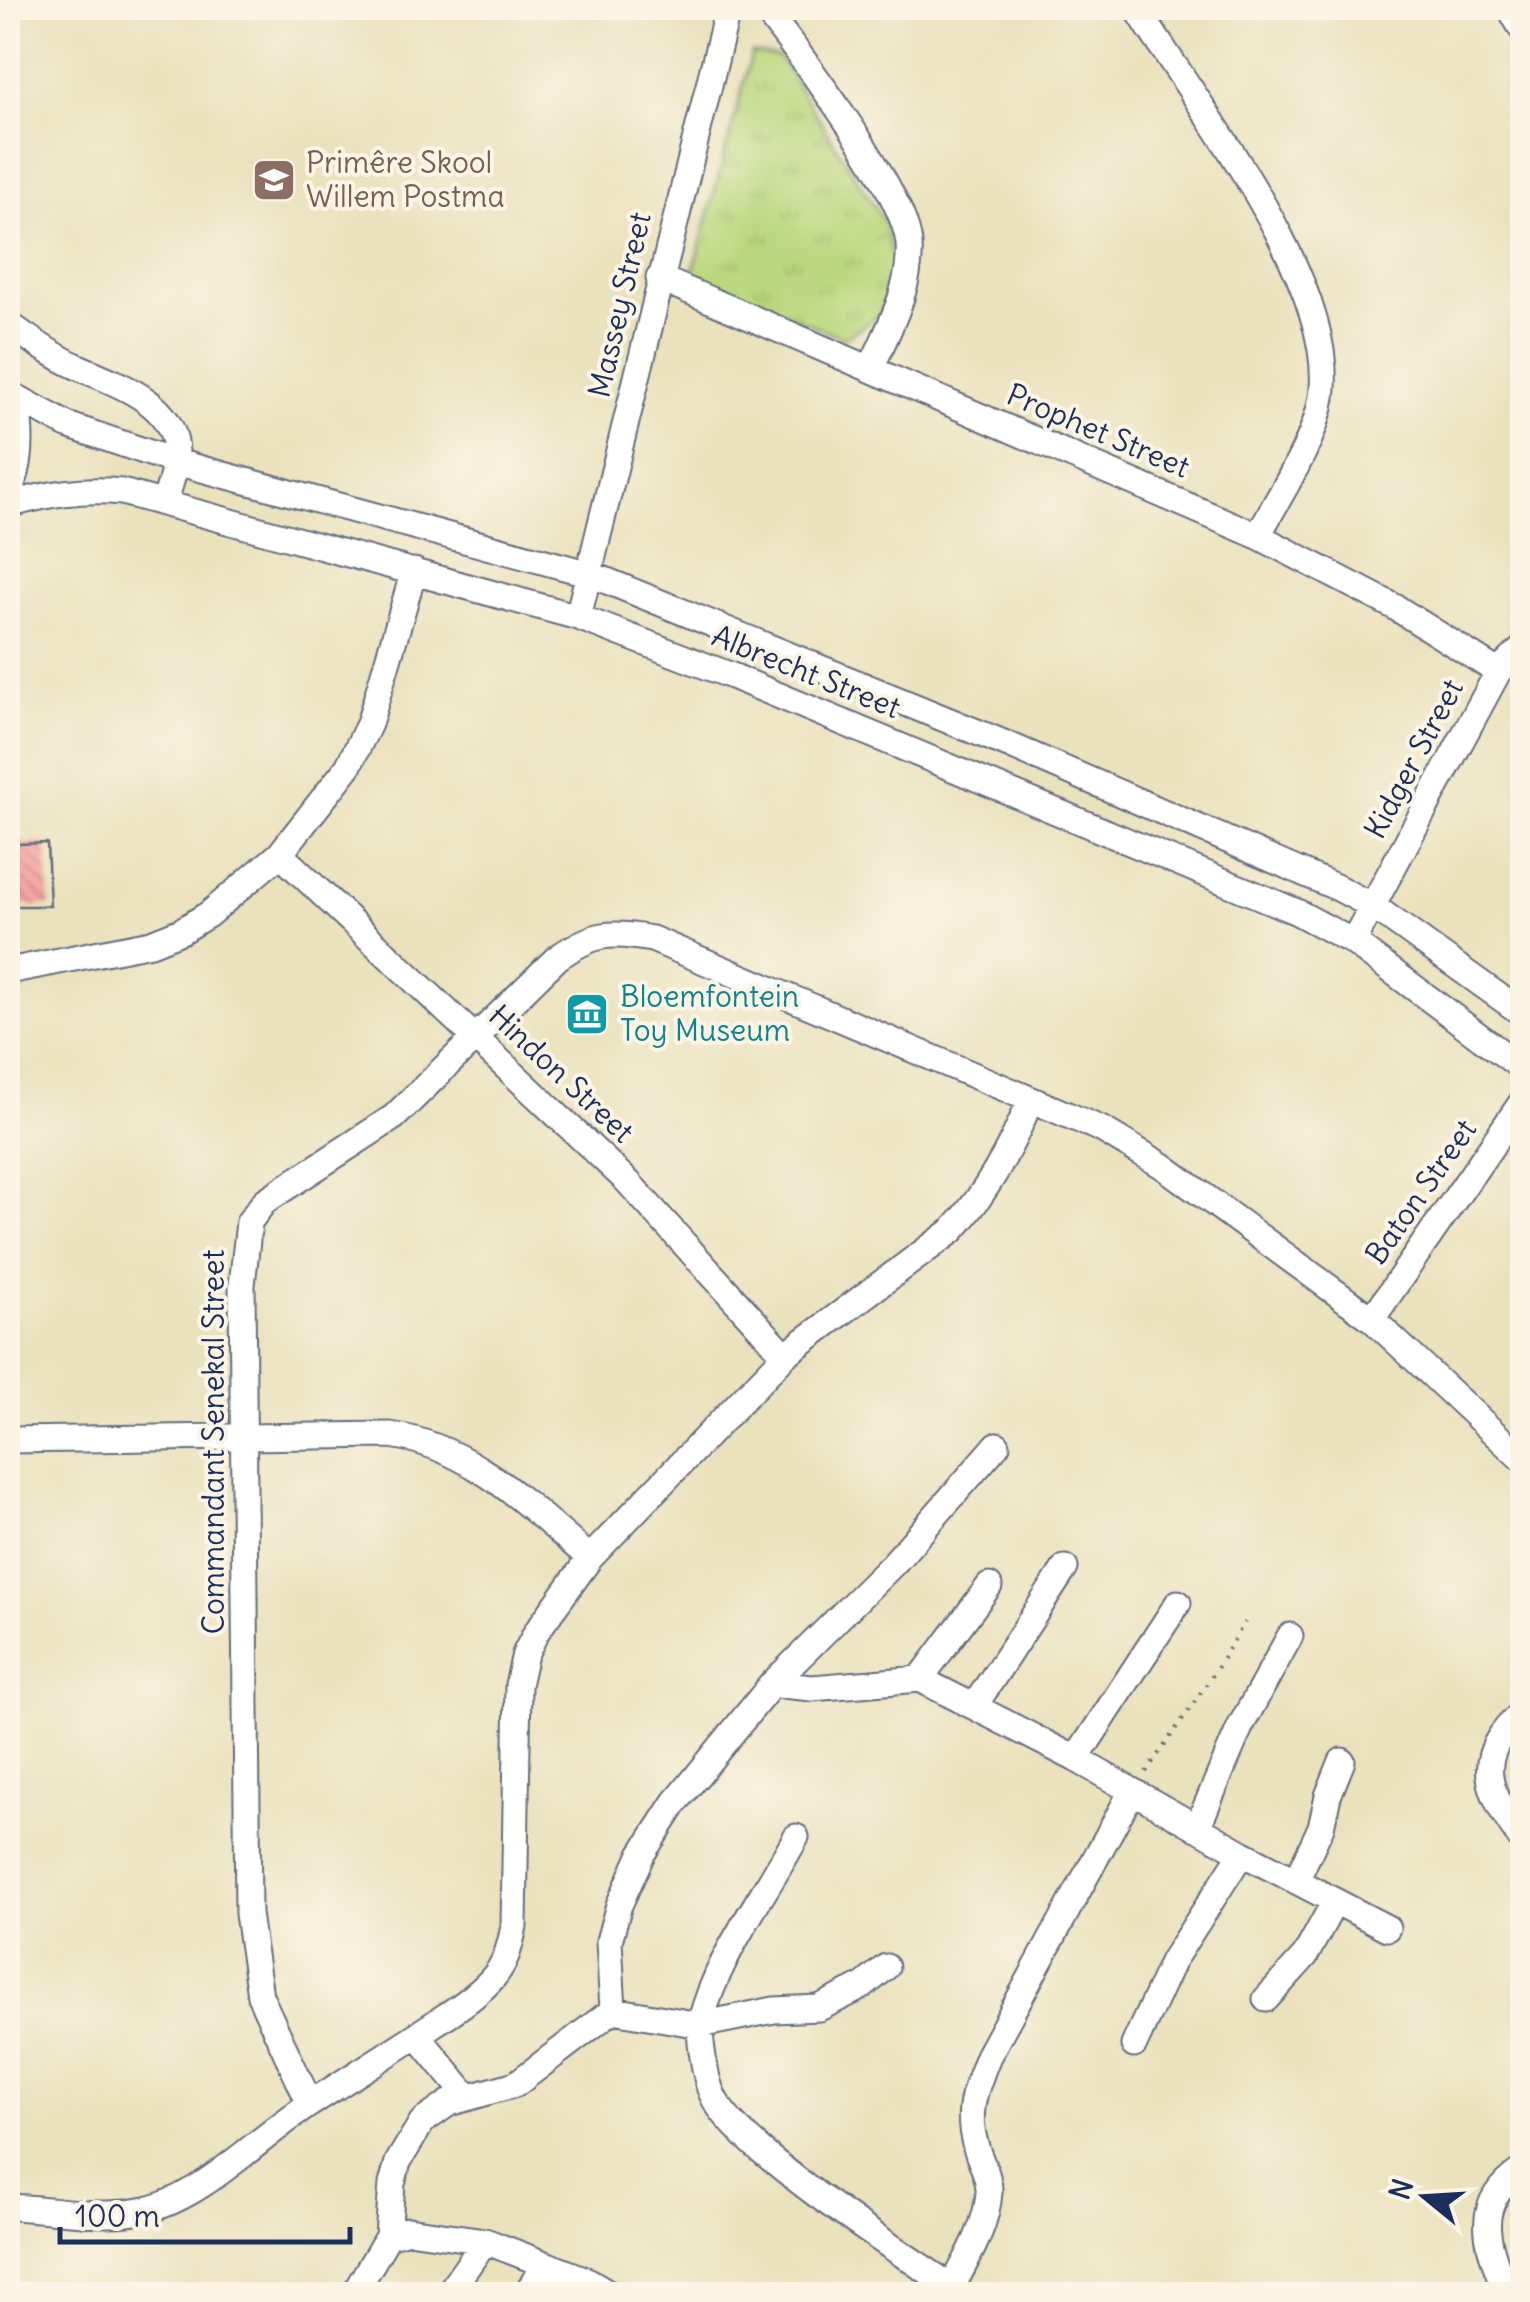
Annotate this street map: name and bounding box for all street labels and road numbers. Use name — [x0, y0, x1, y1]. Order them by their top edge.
street label: Massey Street — [579, 208, 659, 401]
street label: Prophet Street — [1001, 375, 1195, 486]
street label: Albrecht Street — [707, 616, 906, 726]
street label: Kidger Street — [1355, 672, 1471, 845]
street label: Hindon Street — [481, 996, 642, 1150]
street label: Baton Street — [1356, 1112, 1484, 1271]
street label: Commandant Senekal Street — [194, 1249, 232, 1635]

